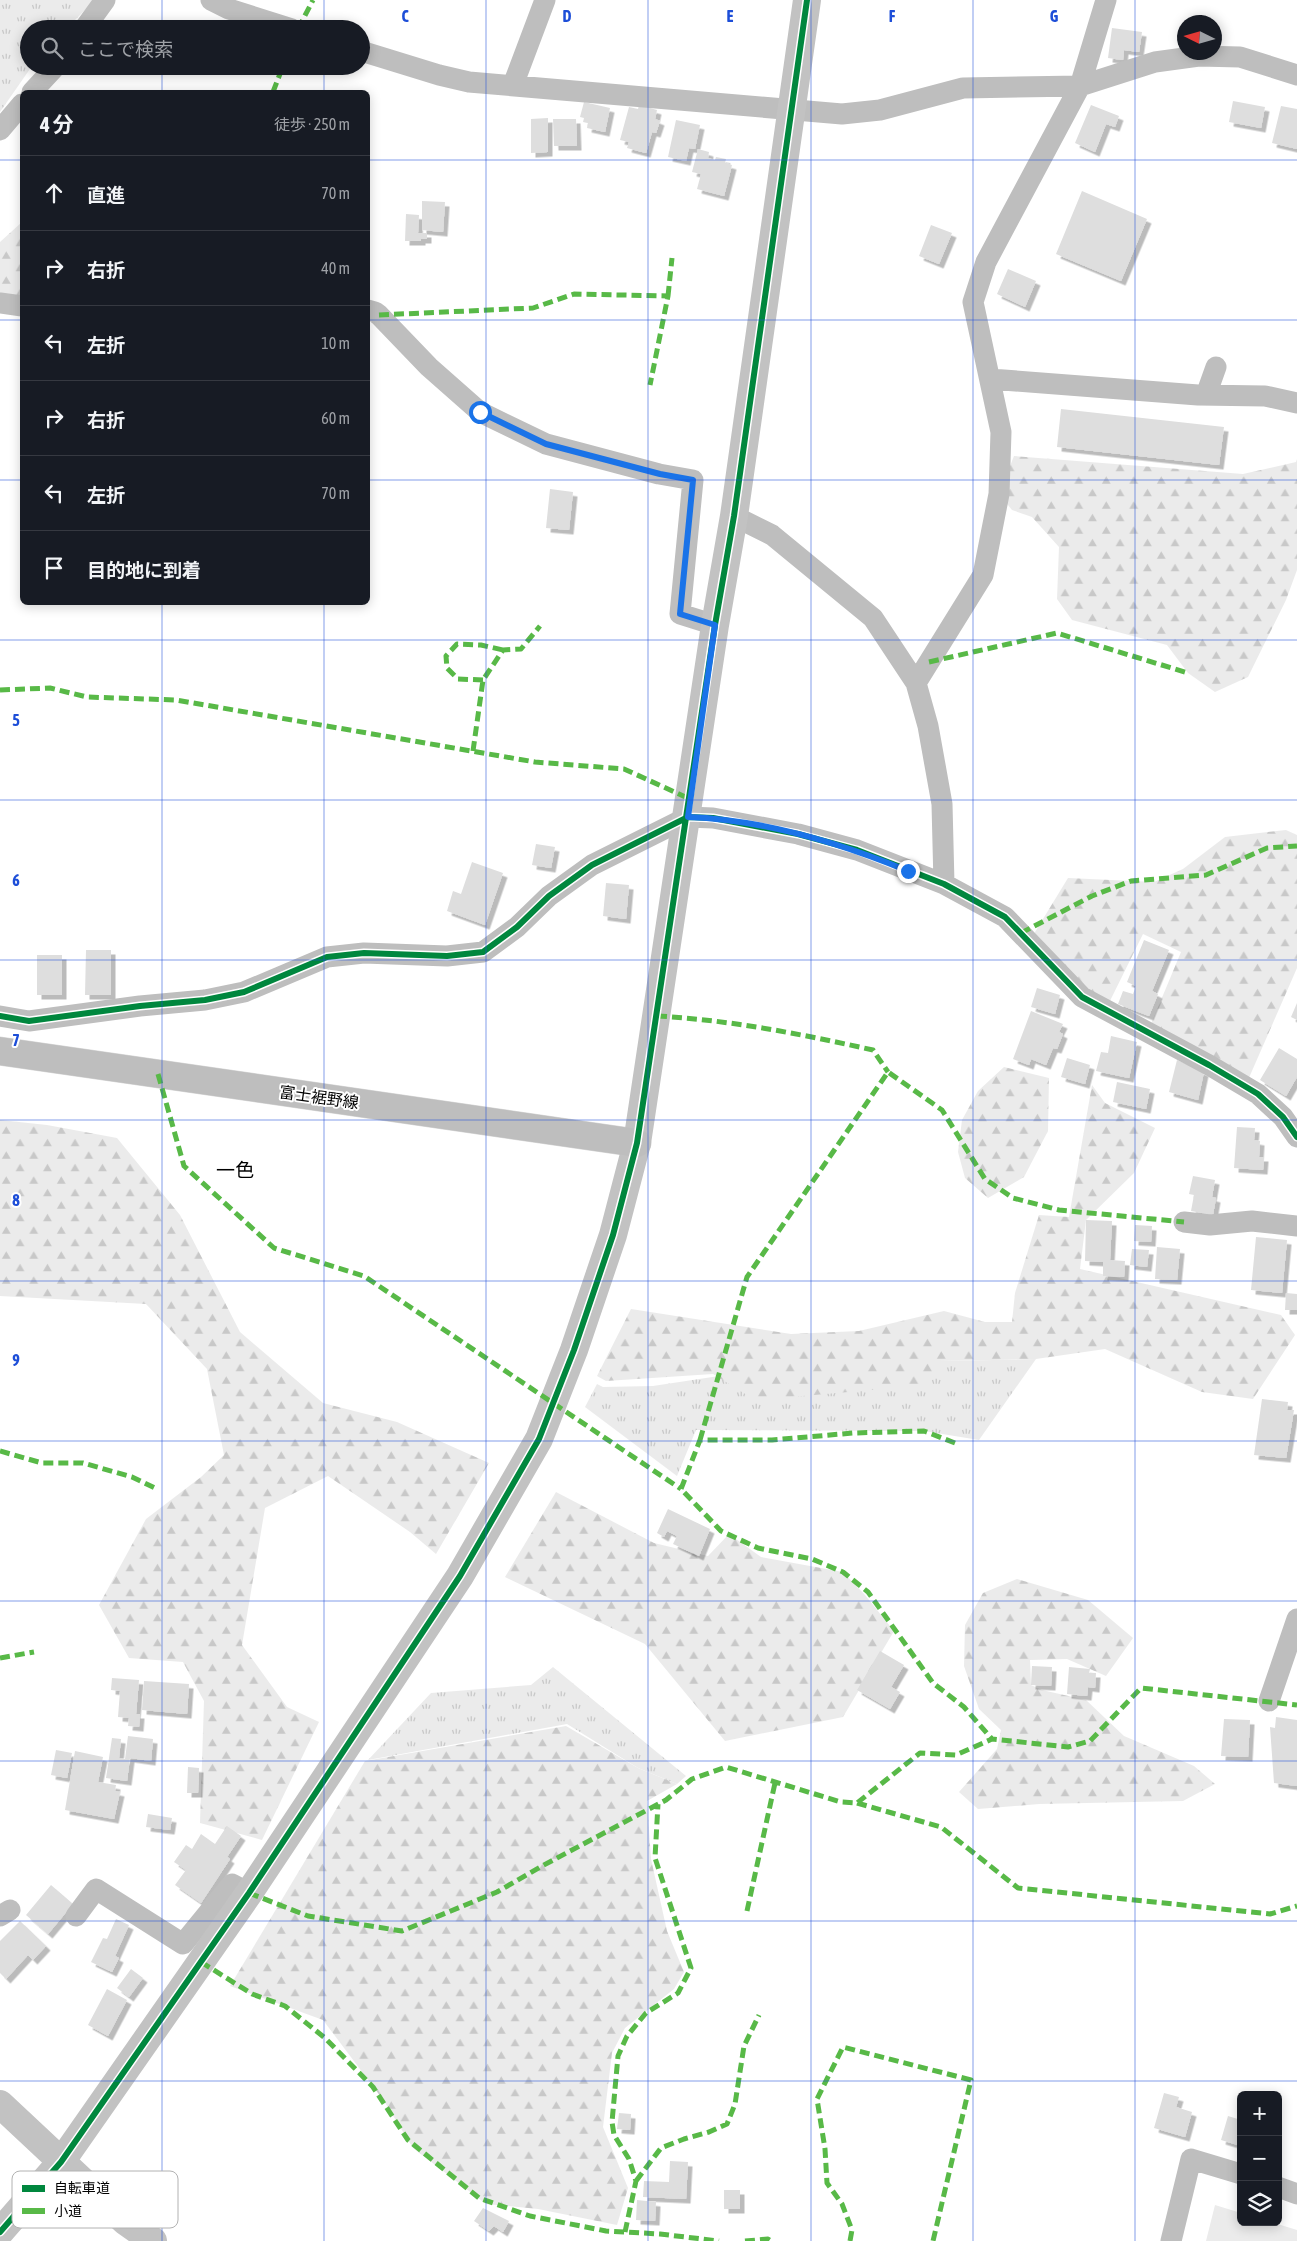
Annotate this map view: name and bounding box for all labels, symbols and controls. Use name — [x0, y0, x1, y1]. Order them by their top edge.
text: C — [401, 7, 409, 25]
text: D — [563, 7, 572, 25]
text: E — [727, 7, 734, 25]
text: F — [889, 7, 896, 25]
text: G — [1050, 7, 1059, 25]
north arrow — [1177, 15, 1222, 60]
search box — [20, 20, 370, 75]
icon: search — [38, 34, 66, 62]
text: ここで検索 — [78, 38, 173, 60]
text: 4 分 — [40, 112, 74, 136]
text: 徒歩 · 250 m — [274, 115, 350, 133]
icon: ahead — [40, 179, 68, 207]
text: 直進 — [87, 184, 125, 206]
text: 70 m — [321, 184, 350, 202]
icon: right — [40, 254, 68, 282]
text: 右折 — [87, 259, 125, 281]
text: 40 m — [321, 259, 350, 277]
icon: left — [40, 329, 68, 357]
text: 左折 — [87, 334, 125, 356]
text: 10 m — [321, 334, 350, 352]
route start — [469, 401, 492, 424]
icon: right — [40, 404, 68, 432]
text: 右折 — [87, 409, 125, 431]
text: 60 m — [321, 409, 350, 427]
icon: left — [40, 479, 68, 507]
text: 左折 — [87, 484, 125, 506]
text: 70 m — [321, 484, 350, 502]
icon: arrive — [40, 554, 68, 582]
text: 目的地に到着 — [87, 559, 201, 581]
text: 5 — [12, 711, 20, 729]
route end — [897, 860, 920, 883]
text: 6 — [12, 871, 20, 889]
text: 7 — [12, 1031, 20, 1049]
street label: 富士裾野線 — [278, 1083, 360, 1111]
district label: 一色 — [216, 1159, 254, 1181]
text: 8 — [12, 1191, 20, 1209]
text: 9 — [12, 1351, 20, 1369]
map controls — [1237, 2091, 1282, 2226]
button: + — [1237, 2091, 1282, 2136]
button: − — [1237, 2136, 1282, 2181]
legend — [12, 2171, 178, 2228]
text: 自転車道 — [54, 2180, 110, 2196]
button: layers — [1237, 2181, 1282, 2226]
text: 小道 — [54, 2203, 82, 2219]

